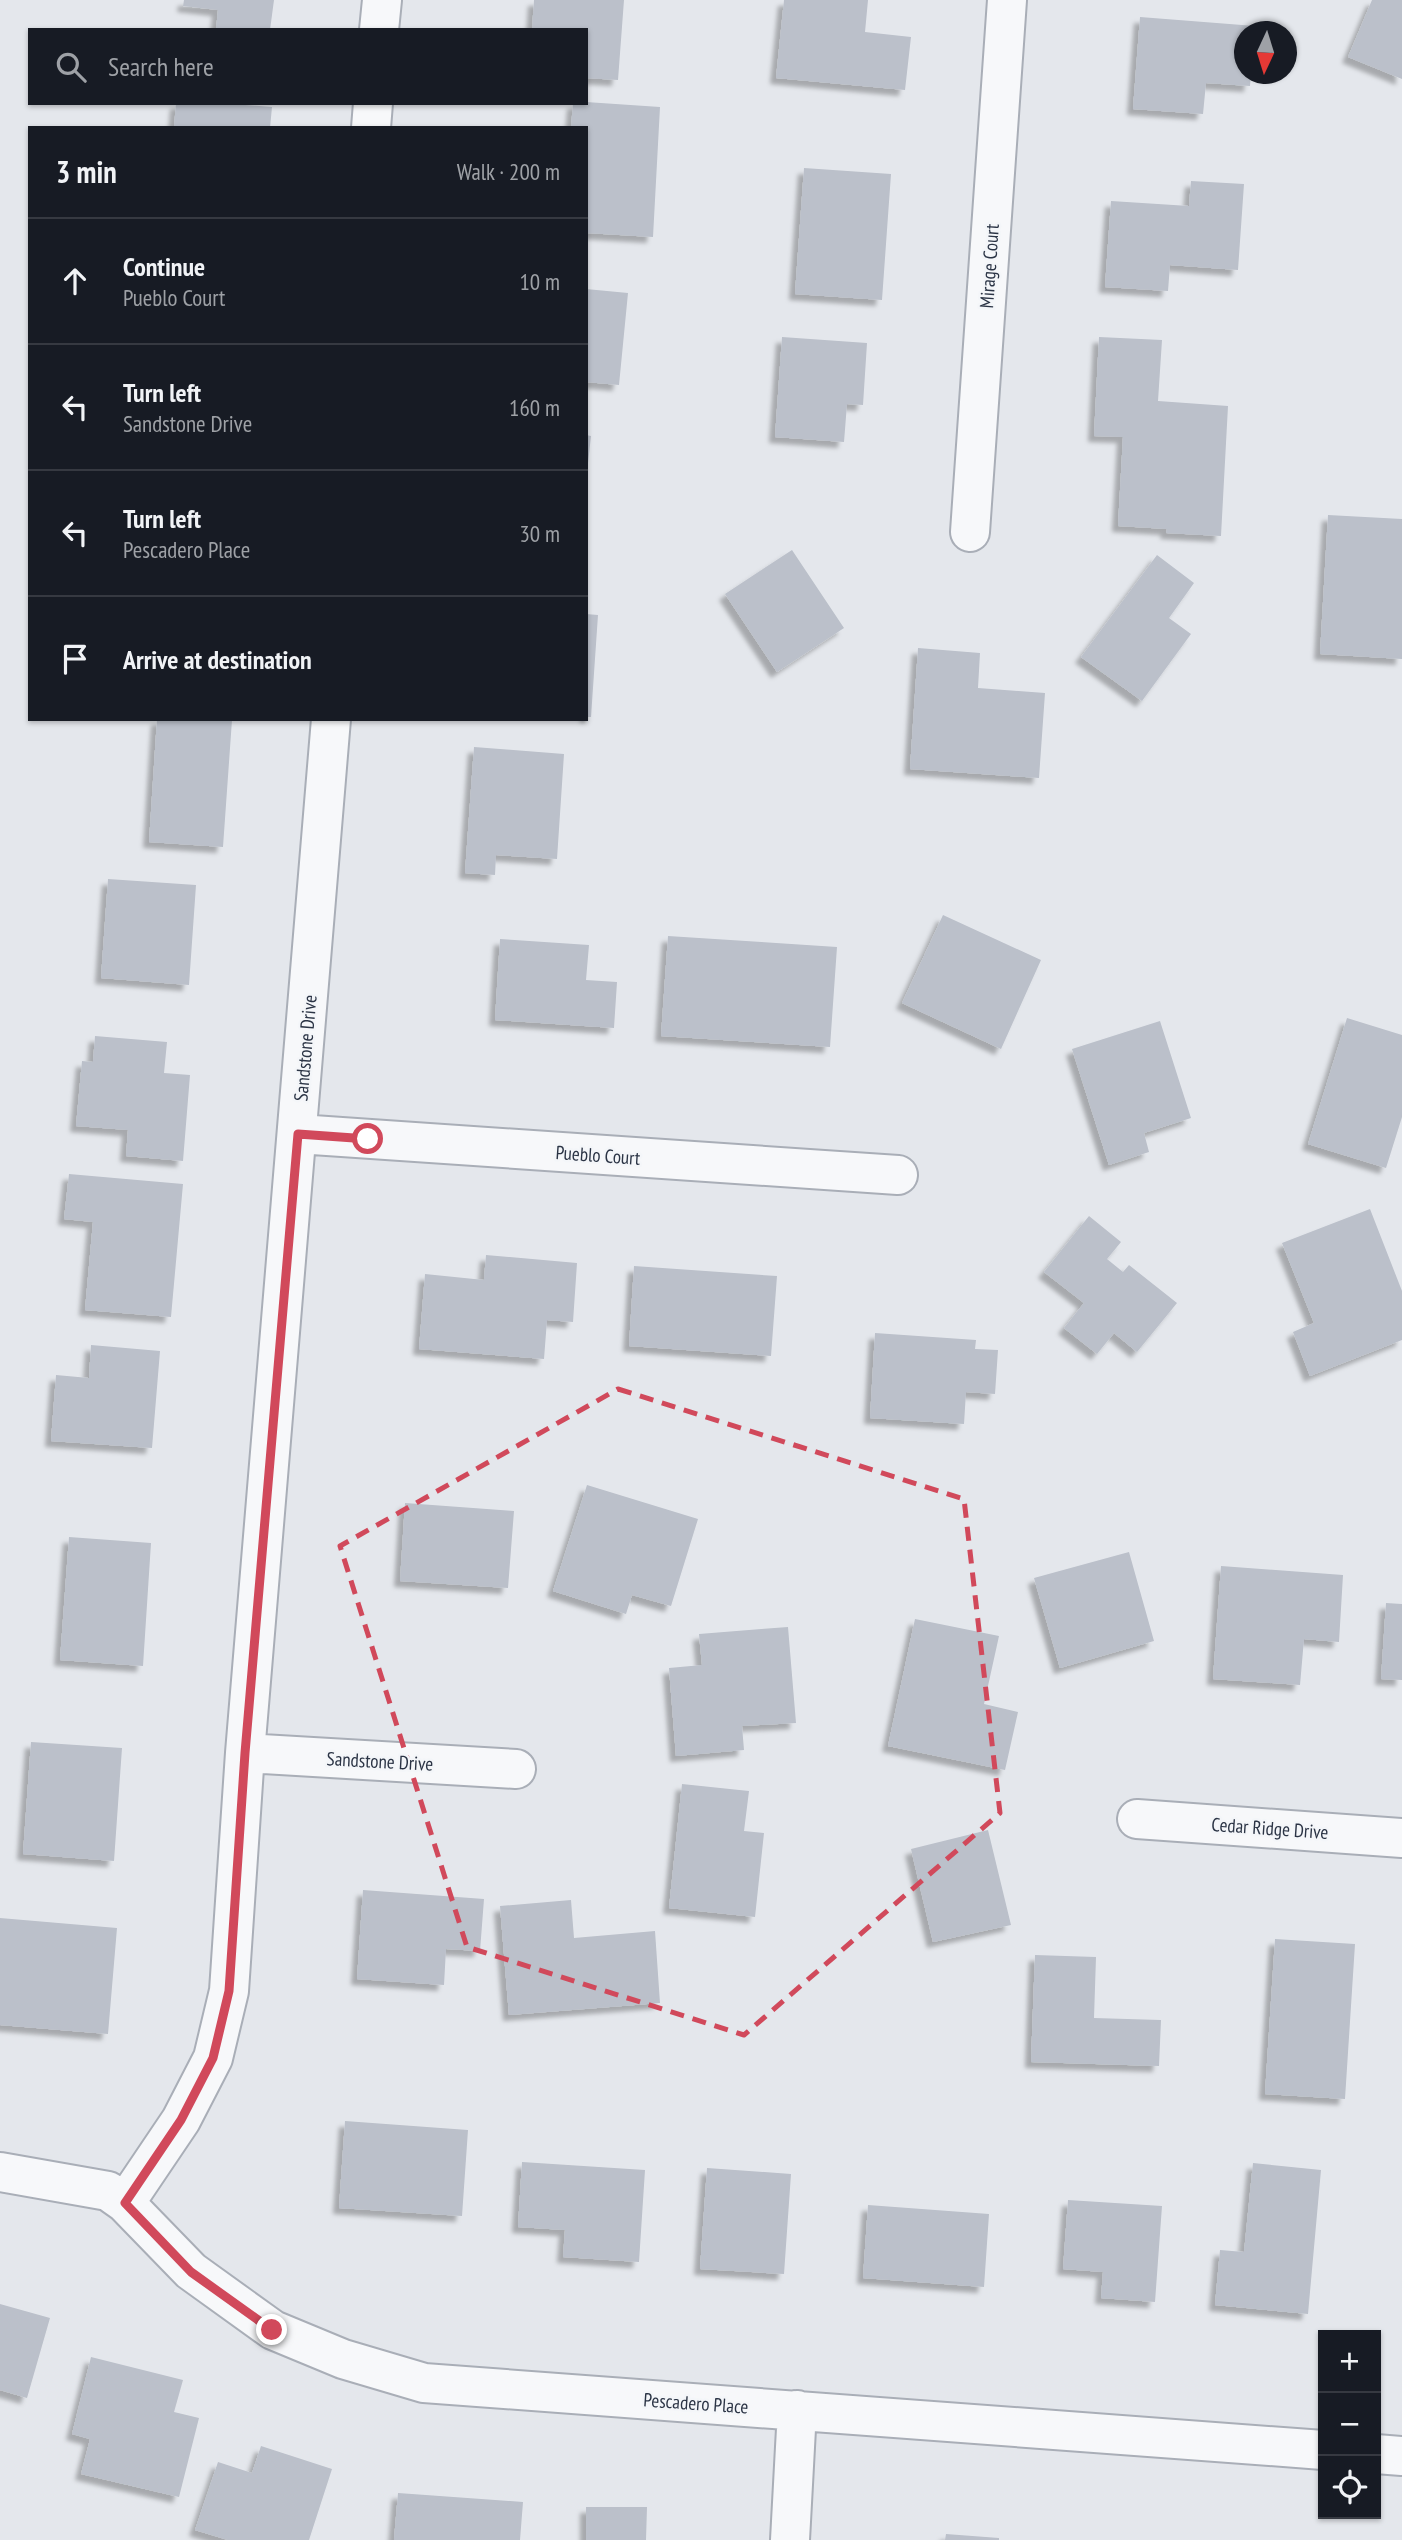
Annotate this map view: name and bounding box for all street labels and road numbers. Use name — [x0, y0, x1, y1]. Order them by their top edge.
street label: Mirage Court — [974, 222, 1004, 309]
street label: Sandstone Drive — [288, 994, 322, 1102]
street label: Pueblo Court — [555, 1140, 642, 1170]
street label: Sandstone Drive — [326, 1746, 434, 1776]
street label: Cedar Ridge Drive — [1211, 1812, 1329, 1844]
street label: Pescadero Place — [643, 2387, 749, 2419]

